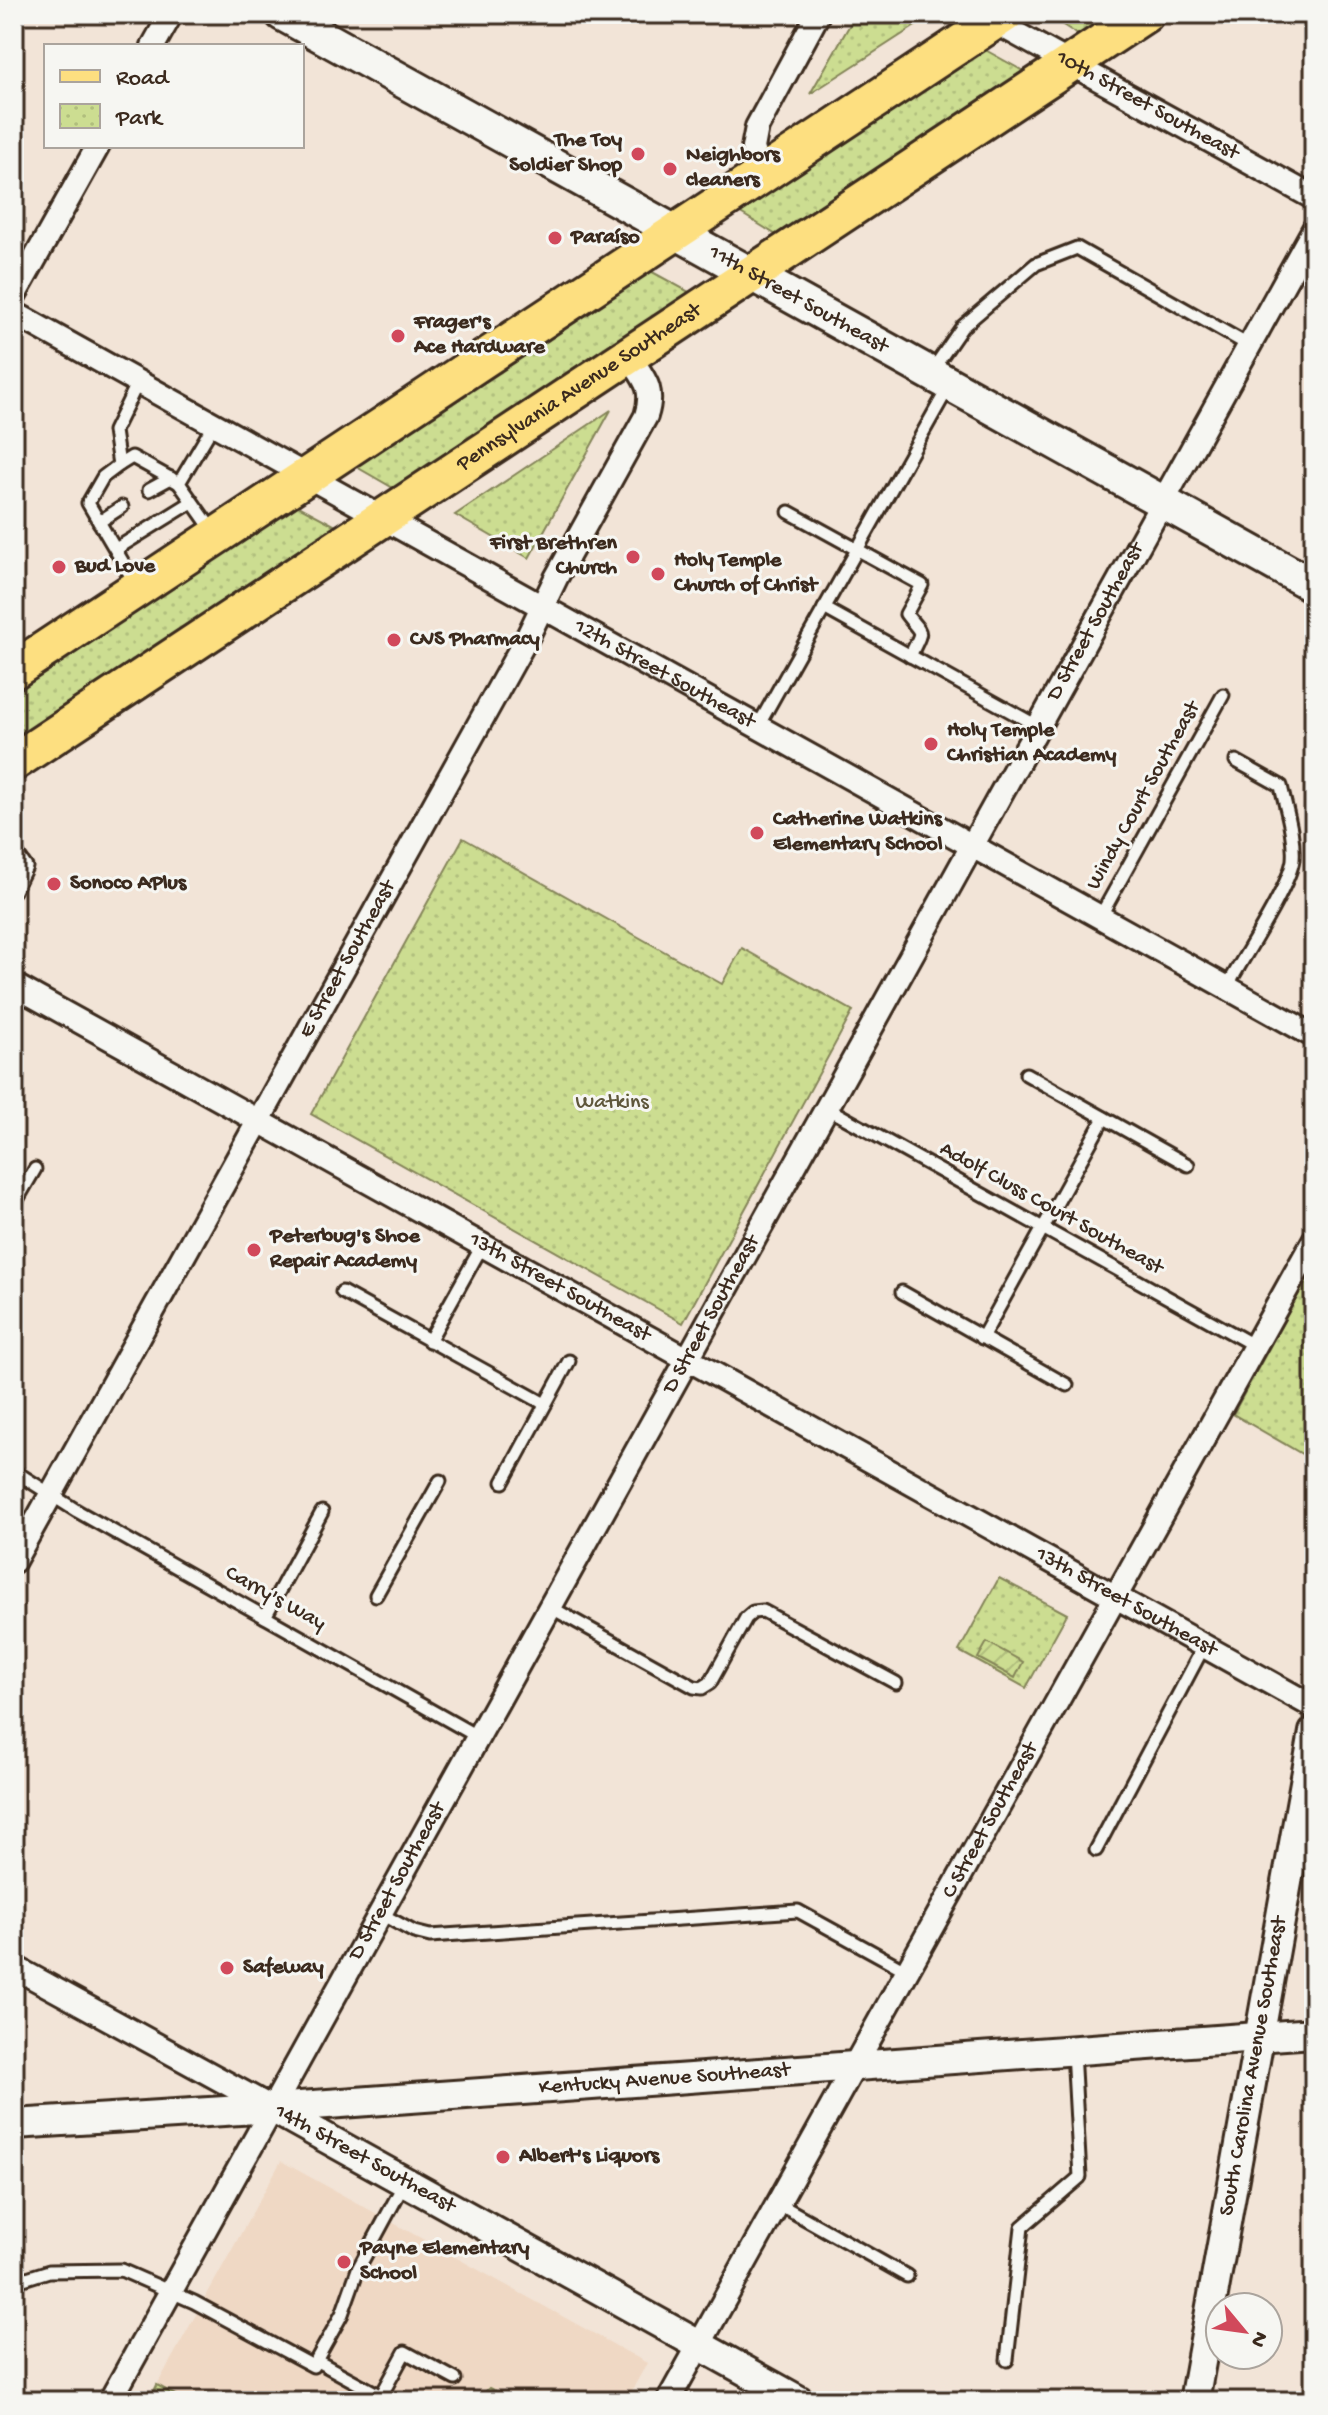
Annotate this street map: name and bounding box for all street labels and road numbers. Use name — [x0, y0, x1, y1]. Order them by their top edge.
street label: 10th Street Southeast — [1050, 45, 1245, 168]
street label: 11th Street Southeast — [703, 239, 894, 361]
street label: Pennsylvania Avenue Southeast — [452, 297, 708, 479]
street label: D Street Southeast — [1041, 537, 1151, 707]
street label: 12th Street Southeast — [568, 613, 761, 736]
street label: Windy Court Southeast — [1081, 695, 1208, 895]
street label: E Street Southeast — [294, 874, 403, 1043]
street label: Adolf Cluss Court Southeast — [935, 1137, 1169, 1282]
street label: 13th Street Southeast — [463, 1227, 657, 1350]
street label: D Street Southeast — [657, 1229, 767, 1400]
street label: 13th Street Southeast — [1030, 1541, 1223, 1664]
street label: Carry's Way — [220, 1561, 330, 1637]
street label: C Street Southeast — [937, 1736, 1046, 1903]
street label: D Street Southeast — [343, 1796, 453, 1967]
street label: South Carolina Avenue Southeast — [1214, 1913, 1294, 2218]
street label: Kentucky Avenue Southeast — [538, 2058, 793, 2102]
street label: 14th Street Southeast — [269, 2098, 461, 2221]

